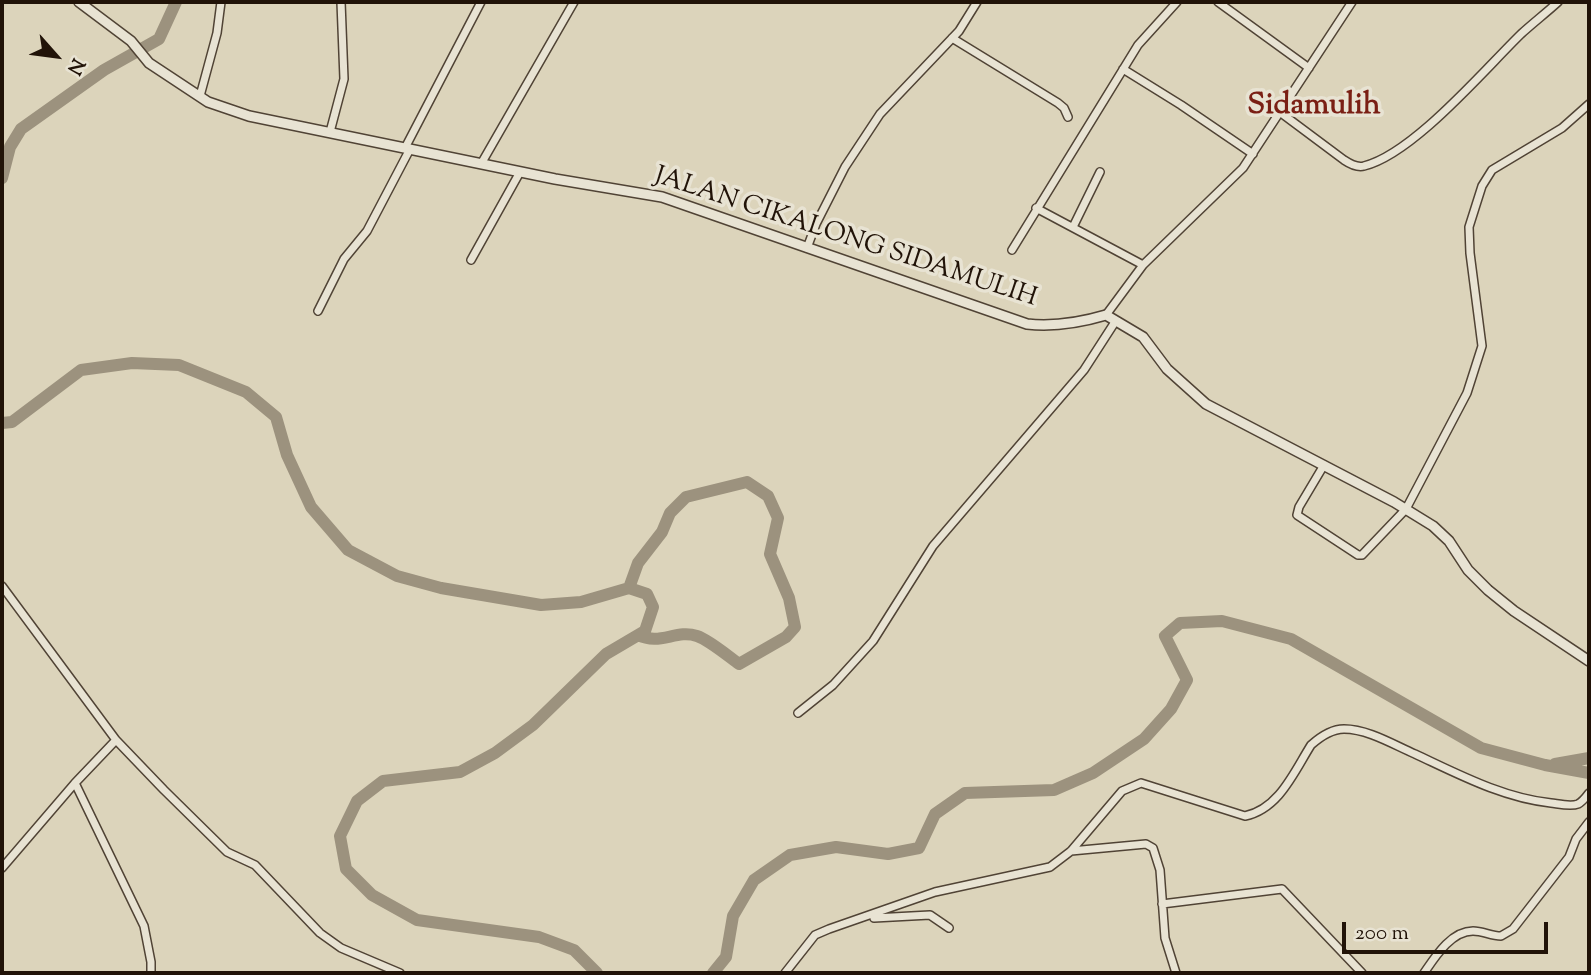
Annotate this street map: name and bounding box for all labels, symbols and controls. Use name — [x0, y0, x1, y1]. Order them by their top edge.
north arrow — [21, 21, 91, 91]
text: N — [60, 53, 90, 79]
district label: Sidamulih — [1247, 90, 1381, 126]
street label: JALAN CIKALONG SIDAMULIH — [650, 162, 1040, 316]
scale bar — [1346, 908, 1552, 952]
text: 200 m — [1355, 919, 1409, 949]

